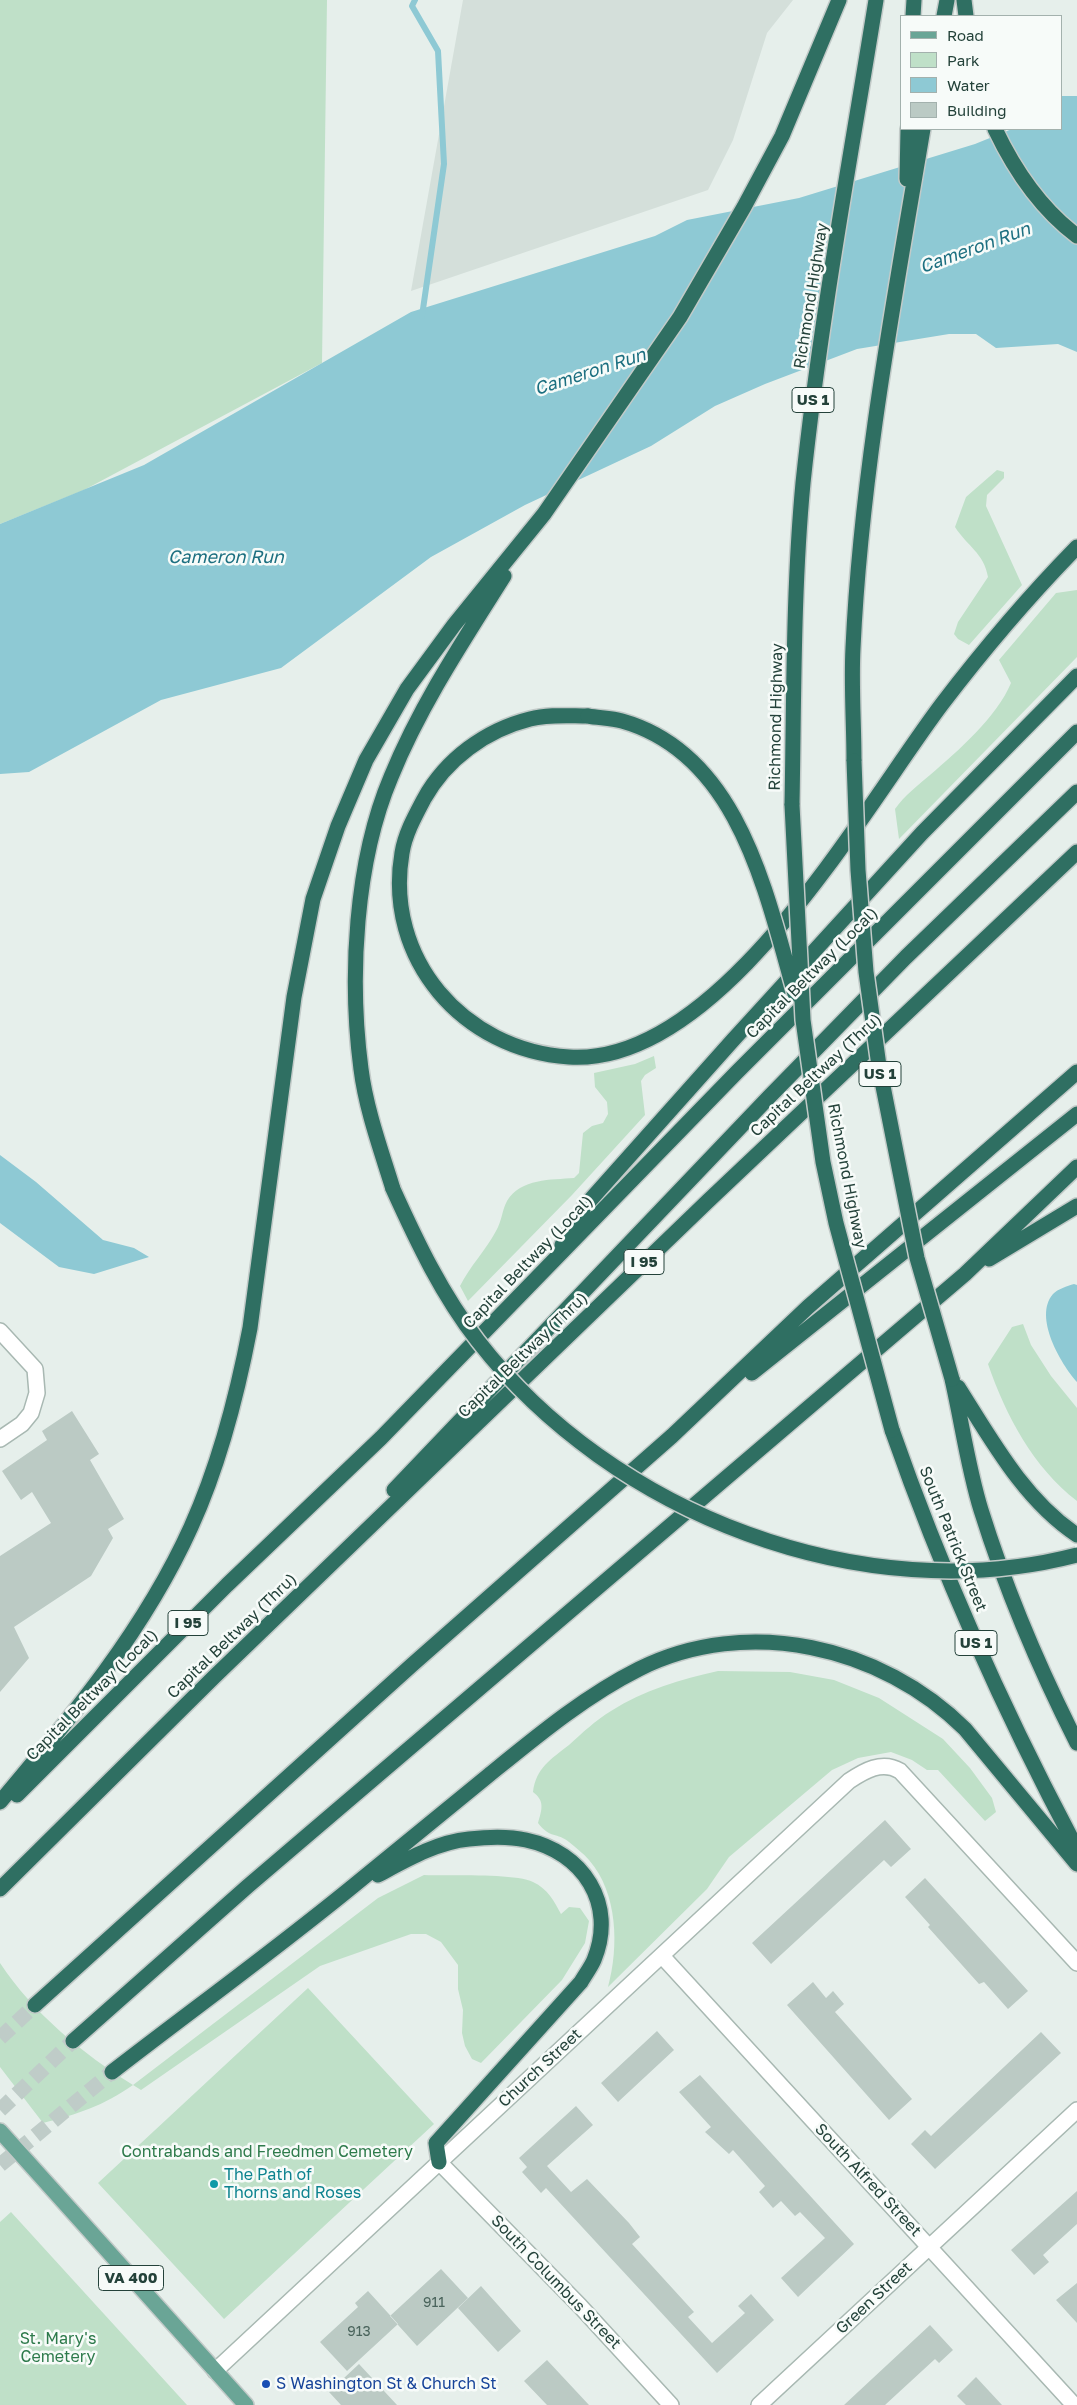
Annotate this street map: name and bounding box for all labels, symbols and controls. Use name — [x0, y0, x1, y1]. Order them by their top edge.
legend — [900, 15, 1062, 130]
text: Road — [947, 26, 984, 44]
text: Park — [947, 51, 979, 69]
text: Water — [947, 76, 990, 94]
text: Building — [947, 101, 1007, 119]
water label: Cameron Run — [917, 218, 1033, 278]
street label: Richmond Highway — [790, 222, 832, 370]
water label: Cameron Run — [532, 344, 648, 400]
road number: US 1 — [792, 388, 834, 412]
water label: Cameron Run — [168, 546, 284, 568]
street label: Richmond Highway — [765, 643, 787, 791]
street label: Capital Beltway (Local) — [742, 903, 882, 1043]
street label: Capital Beltway (Thru) — [747, 1009, 885, 1141]
road number: US 1 — [859, 1062, 901, 1086]
street label: Richmond Highway — [824, 1102, 870, 1250]
street label: Capital Beltway (Local) — [459, 1191, 597, 1333]
road number: I 95 — [624, 1250, 664, 1274]
street label: Capital Beltway (Thru) — [454, 1288, 592, 1422]
street label: South Patrick Street — [915, 1464, 991, 1614]
street label: Capital Beltway (Thru) — [163, 1569, 301, 1703]
road number: I 95 — [168, 1610, 208, 1636]
street label: Capital Beltway (Local) — [22, 1625, 162, 1765]
road number: US 1 — [955, 1630, 997, 1656]
street label: Church Street — [495, 2025, 585, 2111]
street label: South Alfred Street — [811, 2120, 925, 2240]
park label: Contrabands and Freedmen Cemetery — [121, 2142, 413, 2162]
place label: The Path of Thorns and Roses — [224, 2165, 361, 2203]
marker: The Path of Thorns and Roses — [208, 2178, 220, 2190]
street label: South Columbus Street — [487, 2211, 625, 2353]
street label: Green Street — [832, 2258, 916, 2338]
road number: VA 400 — [98, 2266, 164, 2290]
house number: 911 — [423, 2295, 445, 2311]
house number: 913 — [347, 2324, 371, 2340]
park label: St. Mary's Cemetery — [20, 2329, 96, 2367]
place label: S Washington St & Church St — [276, 2374, 497, 2394]
marker: S Washington St & Church St — [260, 2378, 272, 2390]

